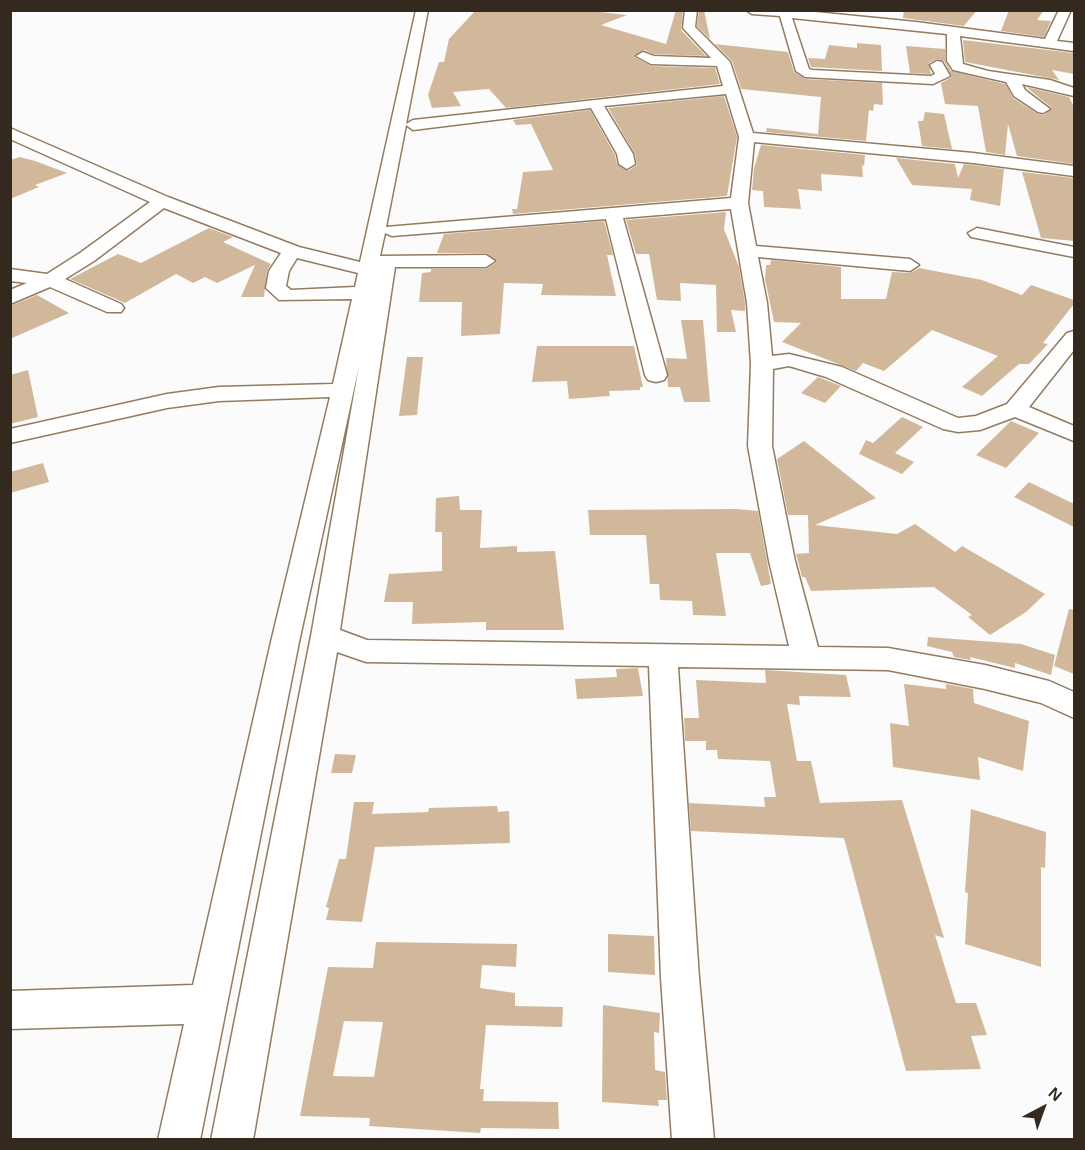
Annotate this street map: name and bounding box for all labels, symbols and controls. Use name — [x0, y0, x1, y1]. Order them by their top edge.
north arrow — [1013, 1078, 1073, 1138]
text: N — [1045, 1084, 1065, 1104]

